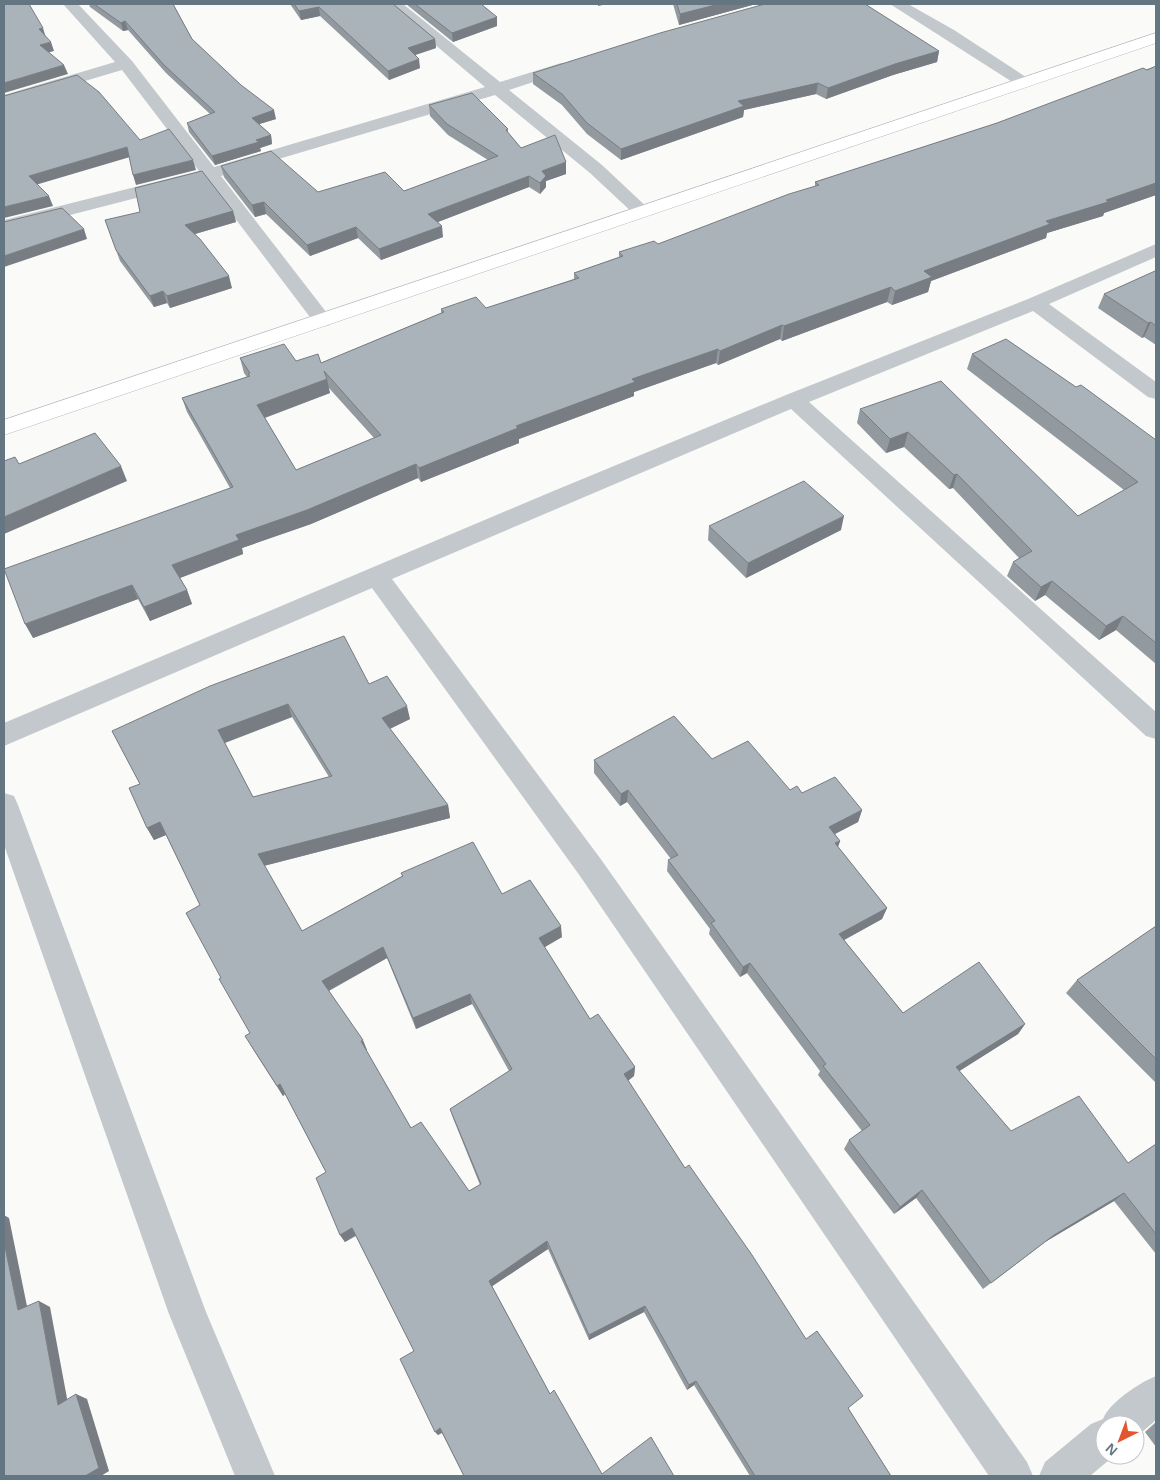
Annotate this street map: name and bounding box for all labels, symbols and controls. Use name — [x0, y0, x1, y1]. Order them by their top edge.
north arrow — [1095, 1415, 1145, 1465]
text: N — [1102, 1440, 1120, 1459]

